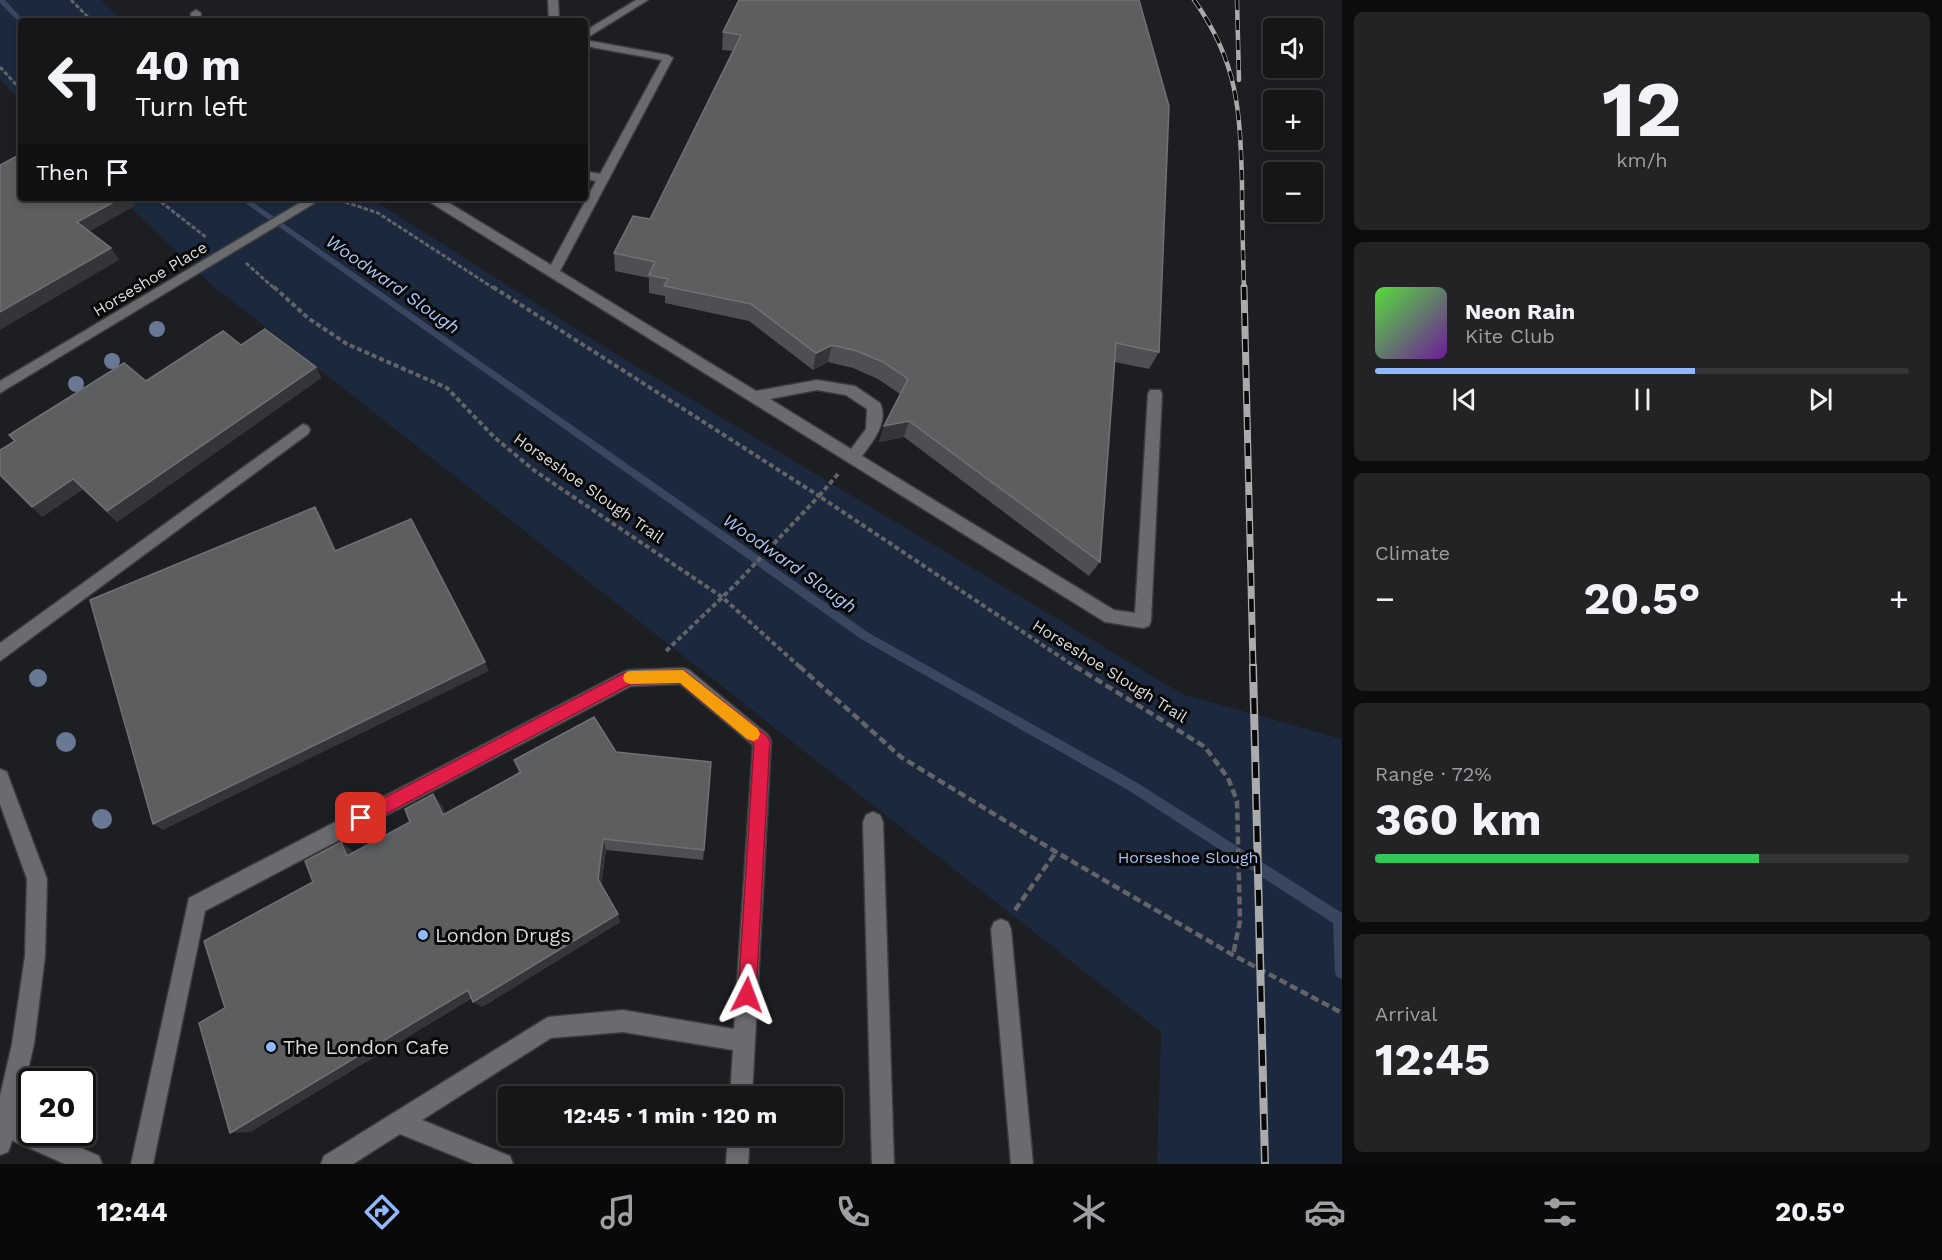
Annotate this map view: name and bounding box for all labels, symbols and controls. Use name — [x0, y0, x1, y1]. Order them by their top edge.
map controls — [1263, 18, 1323, 222]
button: sound — [1263, 18, 1323, 78]
text: 40 m — [135, 41, 241, 90]
icon: left — [36, 42, 114, 120]
text: 12 — [1602, 63, 1682, 155]
button: + — [1263, 90, 1323, 150]
text: Turn left — [135, 91, 247, 123]
text: km/h — [1616, 148, 1668, 172]
icon: arrive — [101, 156, 134, 189]
text: Then — [36, 160, 89, 185]
button: − — [1263, 162, 1323, 222]
water label: Woodward Slough — [322, 230, 464, 338]
street label: Horseshoe Place — [90, 237, 210, 321]
text: Neon Rain — [1465, 299, 1575, 324]
text: Kite Club — [1465, 324, 1555, 348]
icon: previous — [1448, 383, 1481, 416]
icon: pause — [1626, 383, 1659, 416]
icon: next — [1804, 383, 1837, 416]
street label: Horseshoe Slough Trail — [510, 429, 668, 547]
water label: Woodward Slough — [719, 509, 861, 617]
text: Climate — [1375, 541, 1450, 565]
text: 20.5° — [1584, 572, 1700, 625]
text: − — [1375, 579, 1395, 618]
text: + — [1889, 579, 1909, 618]
street label: Horseshoe Slough Trail — [1029, 616, 1191, 726]
text: Range · 72% — [1375, 762, 1492, 786]
pin — [335, 792, 386, 843]
text: 360 km — [1375, 793, 1542, 846]
icon: arrive — [344, 801, 377, 834]
park label: Horseshoe Slough — [1118, 848, 1258, 867]
place label: London Drugs — [435, 923, 571, 947]
marker: London Drugs — [416, 928, 430, 942]
position arrow — [715, 963, 779, 1027]
text: Arrival — [1375, 1002, 1437, 1026]
text: 12:45 — [1375, 1033, 1490, 1086]
place label: The London Cafe — [283, 1035, 449, 1059]
marker: The London Cafe — [264, 1040, 278, 1054]
speed limit sign: 20 — [18, 1068, 96, 1146]
text: 12:45 · 1 min · 120 m — [564, 1103, 777, 1128]
icon: directions — [361, 1191, 403, 1233]
icon: music — [597, 1191, 639, 1233]
icon: phone — [832, 1191, 874, 1233]
icon: climate — [1068, 1191, 1110, 1233]
icon: car — [1304, 1191, 1346, 1233]
icon: filters — [1539, 1191, 1581, 1233]
text: 12:44 — [97, 1196, 168, 1228]
text: 20.5° — [1775, 1196, 1845, 1228]

